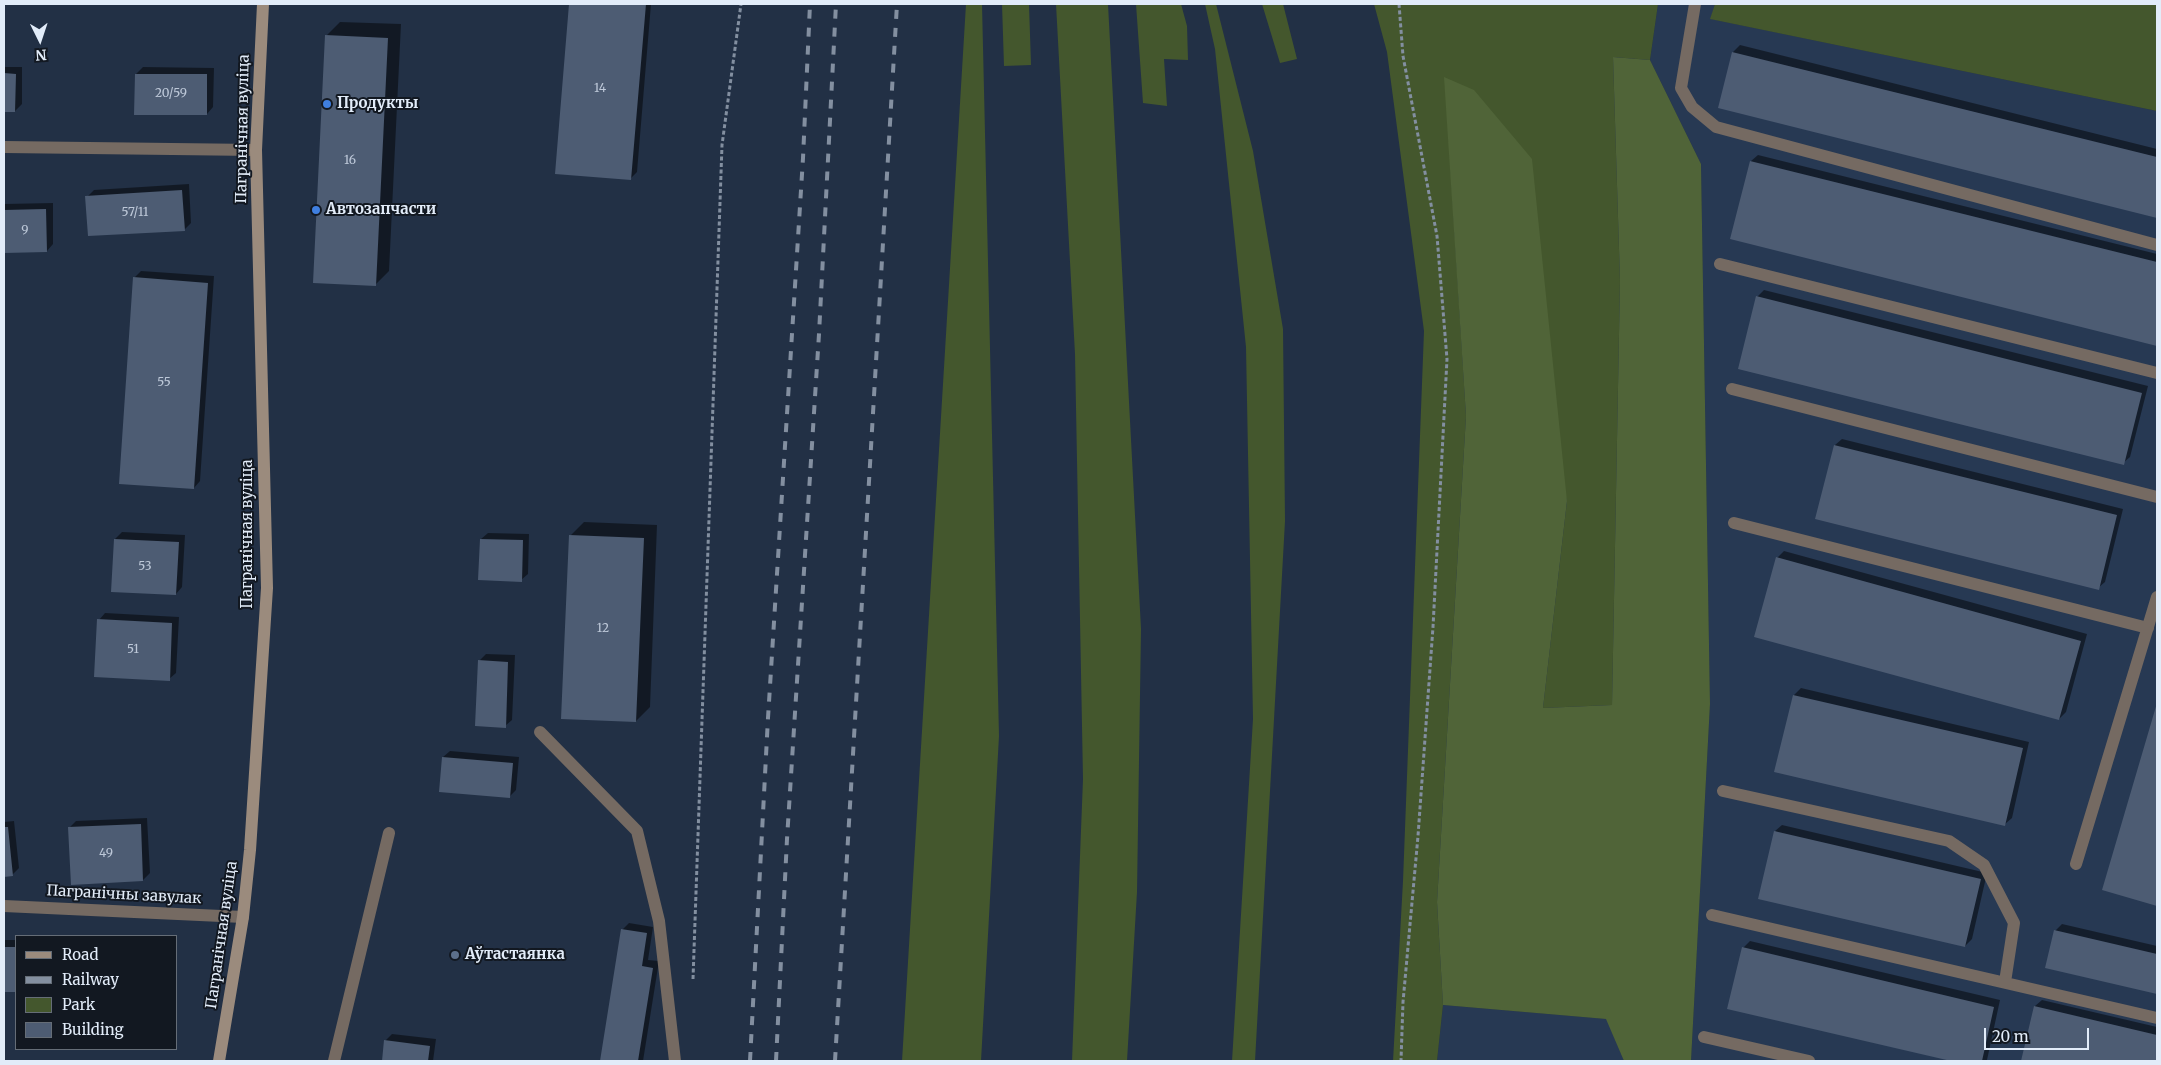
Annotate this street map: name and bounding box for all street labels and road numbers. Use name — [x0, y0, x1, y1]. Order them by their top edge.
street label: Пагранічная вуліца — [233, 54, 253, 204]
street label: Пагранічная вуліца — [239, 459, 257, 609]
street label: Пагранічная вуліца — [203, 860, 241, 1010]
street label: Пагранічны завулак — [46, 882, 202, 908]

